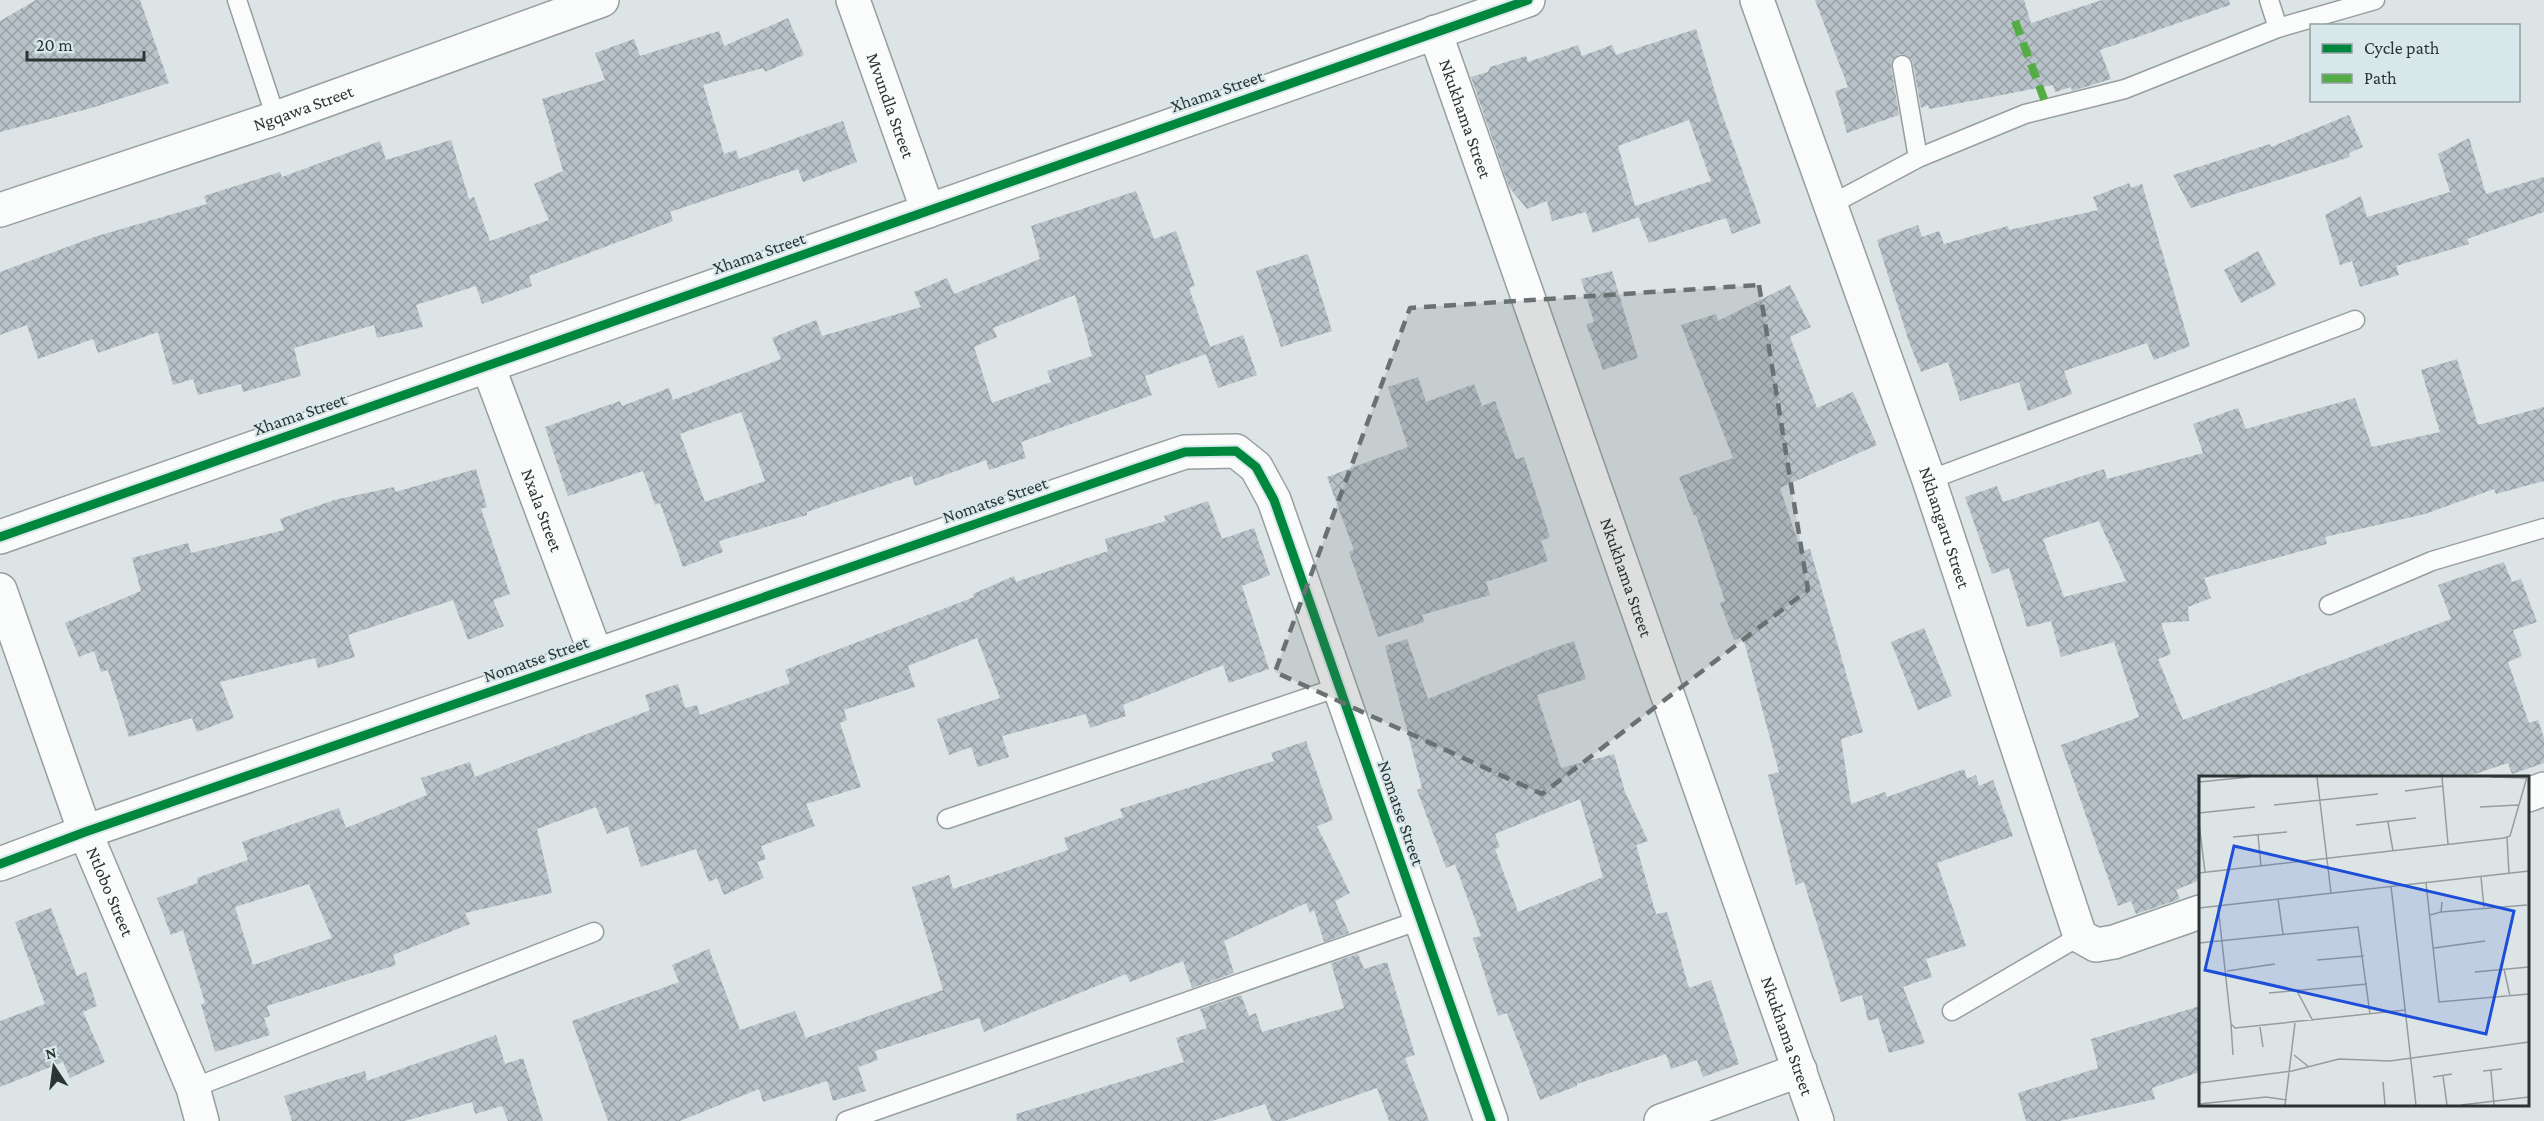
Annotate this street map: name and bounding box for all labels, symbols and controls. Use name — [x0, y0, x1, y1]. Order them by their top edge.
scale bar — [27, 24, 144, 62]
legend — [2310, 24, 2520, 102]
text: 20 m — [36, 35, 73, 55]
text: Cycle path — [2364, 38, 2440, 58]
street label: Mvundla Street — [863, 50, 919, 162]
street label: Nkukhama Street — [1435, 57, 1496, 182]
street label: Xhama Street — [1168, 65, 1267, 116]
text: Path — [2364, 68, 2397, 88]
street label: Ngqawa Street — [251, 81, 357, 135]
street label: Xhama Street — [710, 227, 809, 278]
street label: Xhama Street — [251, 388, 350, 439]
street label: Nkhangaru Street — [1915, 464, 1974, 592]
street label: Nxala Street — [517, 466, 567, 555]
street label: Nomatse Street — [940, 472, 1051, 527]
street label: Nkukhama Street — [1596, 515, 1657, 641]
street label: Nomatse Street — [481, 631, 592, 686]
street label: Nomatse Street — [1374, 758, 1429, 869]
inset map — [2199, 776, 2529, 1106]
street label: Ntlobo Street — [82, 844, 138, 940]
street label: Nkukhama Street — [1757, 974, 1818, 1099]
north arrow — [24, 1037, 84, 1097]
text: N — [44, 1043, 58, 1062]

